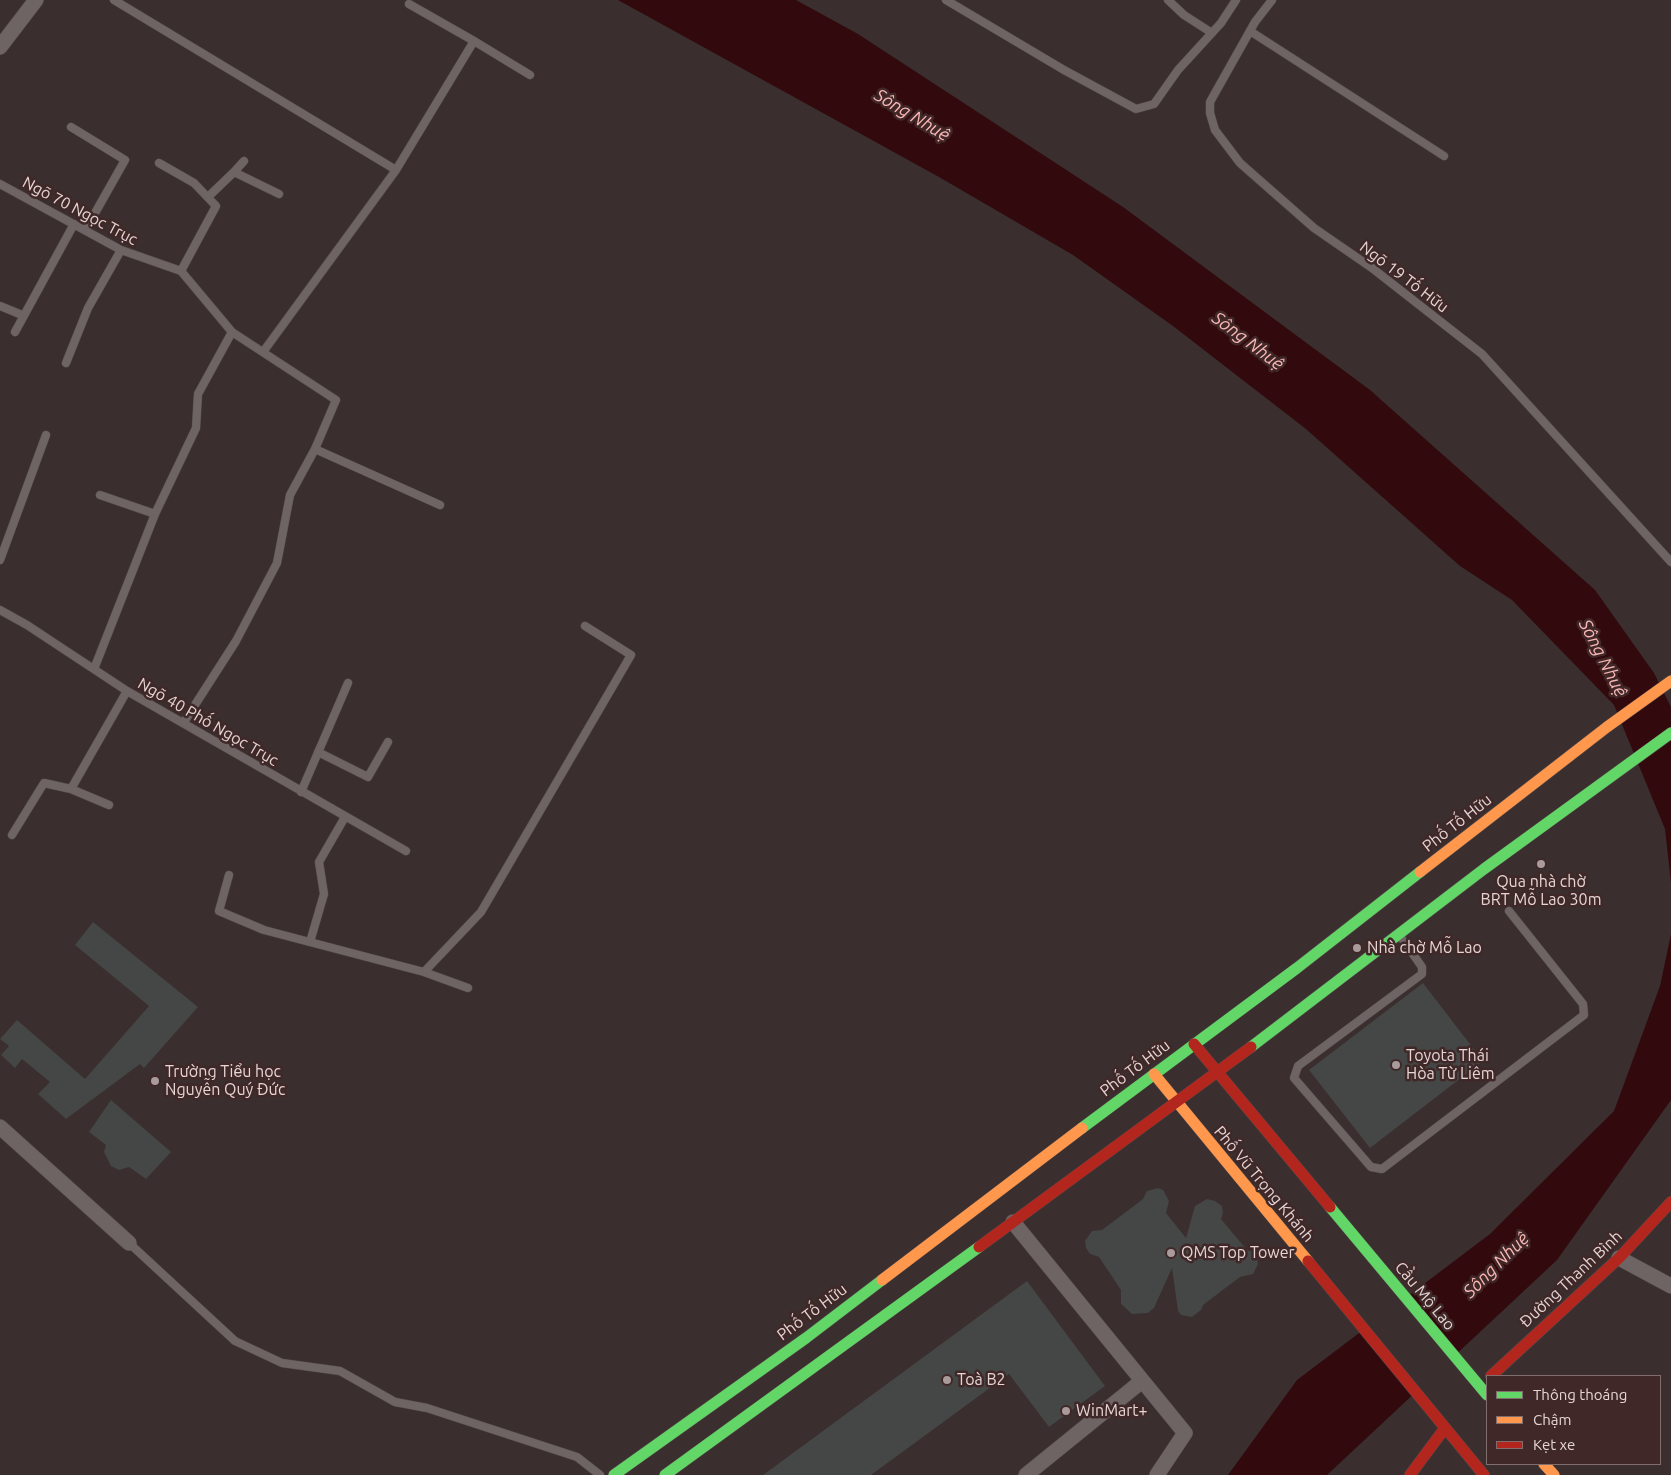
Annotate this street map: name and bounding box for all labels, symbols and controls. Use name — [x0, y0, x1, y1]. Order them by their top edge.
water label: Sông Nhuệ — [870, 84, 954, 146]
street label: Ngõ 70 Ngọc Trục — [19, 173, 141, 249]
street label: Ngõ 19 Tố Hữu — [1356, 237, 1452, 317]
water label: Sông Nhuệ — [1208, 307, 1288, 375]
water label: Sông Nhuệ — [1574, 616, 1632, 700]
street label: Ngõ 40 Phố Ngọc Trục — [134, 674, 282, 770]
street label: Phố Tố Hữu — [1419, 790, 1495, 856]
marker: Qua nhà chờ BRT Mỗ Lao 30m — [1535, 858, 1547, 870]
place label: Qua nhà chờ BRT Mỗ Lao 30m — [1481, 872, 1601, 910]
place label: Nhà chờ Mỗ Lao — [1367, 938, 1482, 958]
marker: Nhà chờ Mỗ Lao — [1351, 942, 1363, 954]
street label: Phố Tố Hữu — [1096, 1035, 1174, 1101]
place label: Toyota Thái Hòa Từ Liêm — [1406, 1046, 1495, 1084]
marker: Toyota Thái Hòa Từ Liêm — [1390, 1059, 1402, 1071]
place label: Trường Tiểu học Nguyễn Quý Đức — [165, 1062, 285, 1100]
marker: Trường Tiểu học Nguyễn Quý Đức — [149, 1075, 161, 1087]
street label: Phố Vũ Trọng Khánh — [1210, 1122, 1318, 1246]
street label: Đường Thanh Bình — [1516, 1227, 1626, 1331]
water label: Sông Nhuệ — [1459, 1228, 1533, 1302]
place label: QMS Top Tower — [1181, 1243, 1295, 1263]
marker: QMS Top Tower — [1165, 1247, 1177, 1259]
street label: Cầu Mộ Lao — [1391, 1258, 1459, 1334]
street label: Phố Tố Hữu — [773, 1279, 851, 1345]
place label: Toà B2 — [957, 1370, 1006, 1390]
marker: Toà B2 — [941, 1374, 953, 1386]
legend — [1486, 1375, 1661, 1465]
text: Thông thoáng — [1533, 1386, 1627, 1403]
place label: WinMart+ — [1076, 1401, 1148, 1421]
marker: WinMart+ — [1060, 1405, 1072, 1417]
text: Chậm — [1533, 1411, 1571, 1428]
text: Kẹt xe — [1533, 1436, 1575, 1453]

